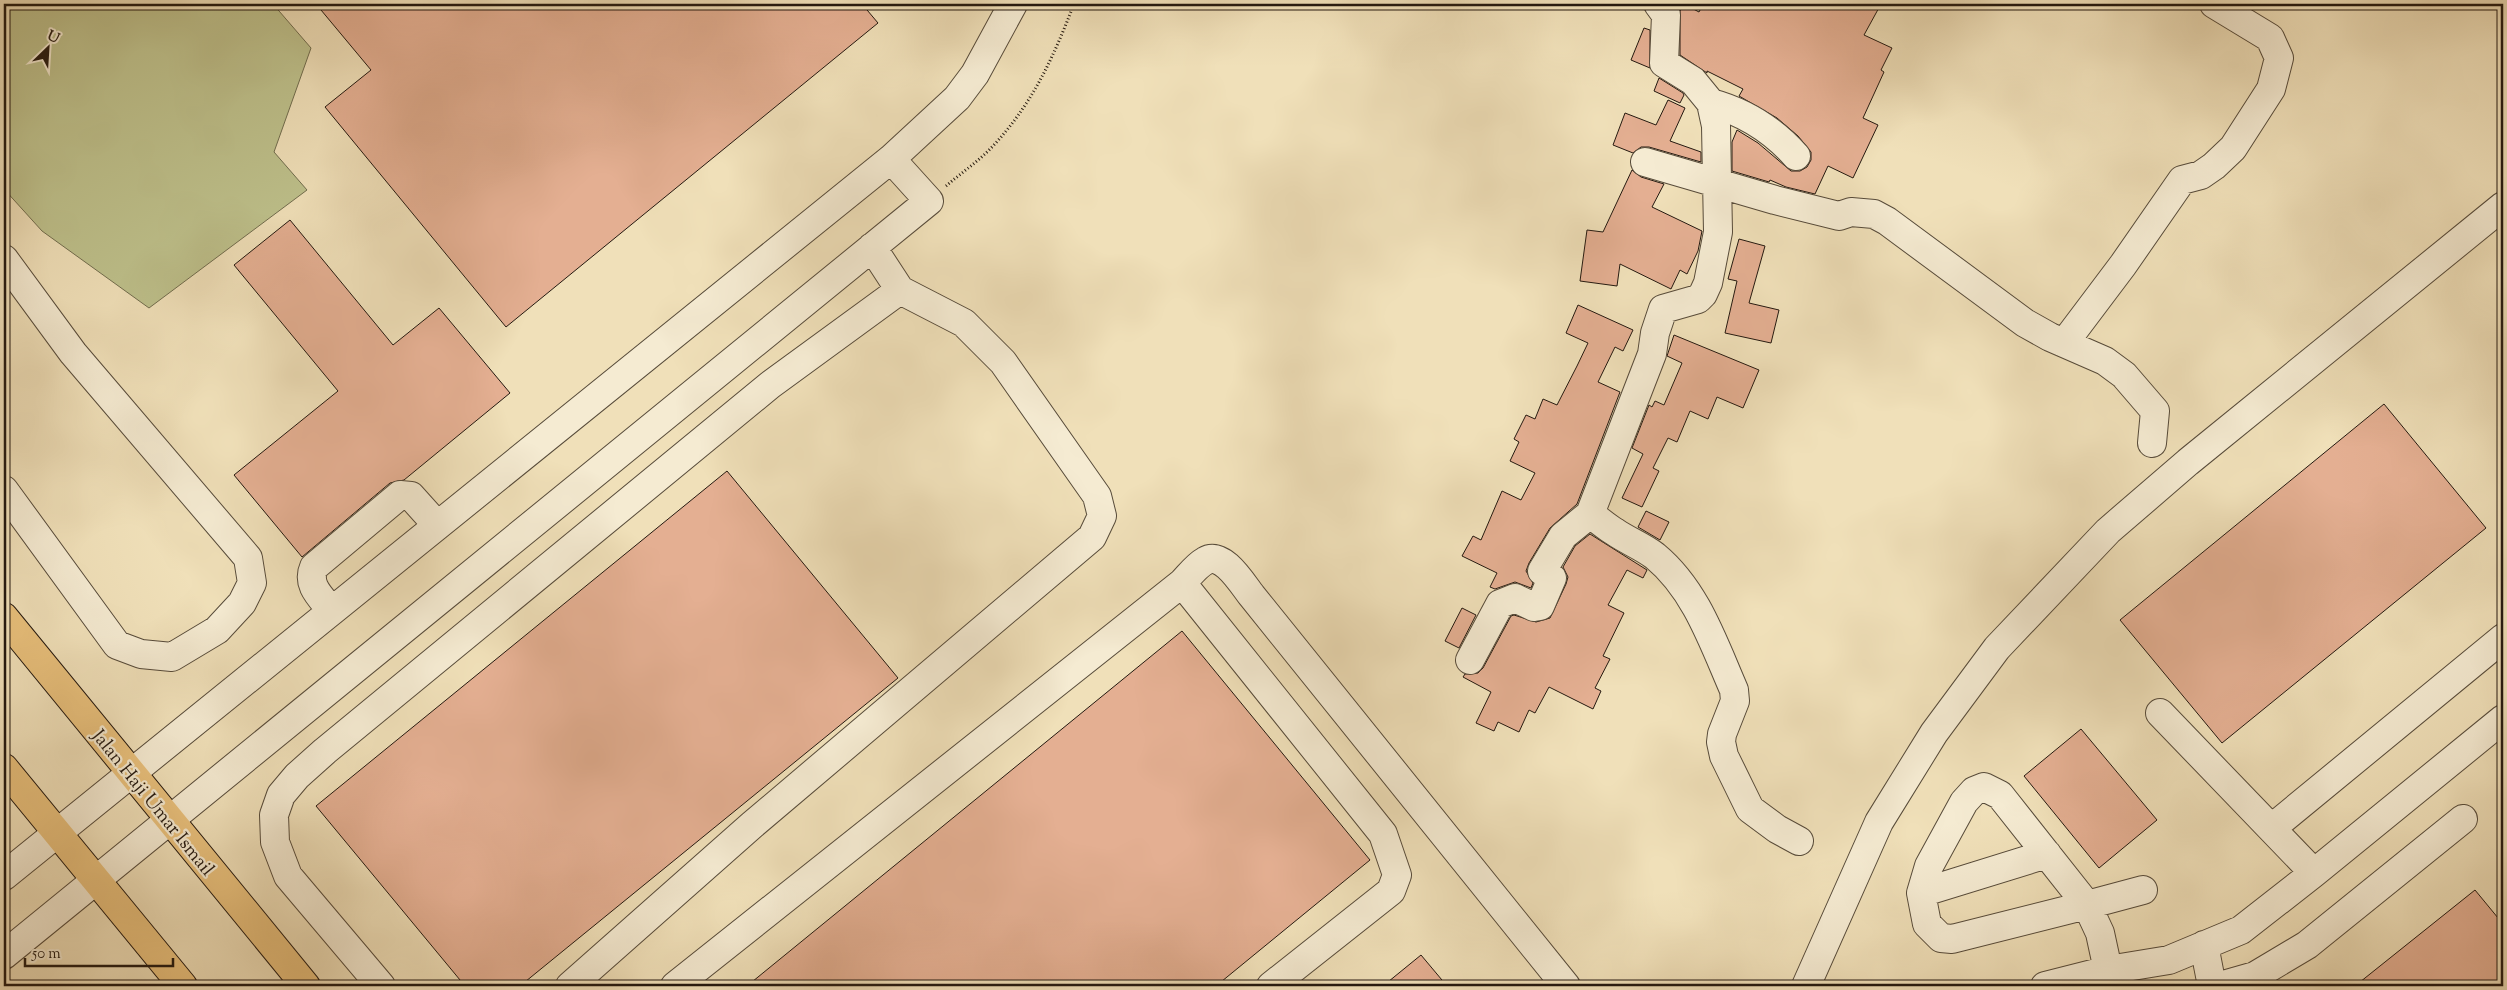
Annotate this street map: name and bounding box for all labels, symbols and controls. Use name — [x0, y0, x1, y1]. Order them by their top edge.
north arrow — [22, 22, 72, 72]
text: U — [43, 27, 63, 50]
street label: Jalan Haji Umar Ismail — [84, 724, 220, 883]
scale bar — [25, 935, 172, 967]
text: 50 m — [31, 944, 61, 965]

